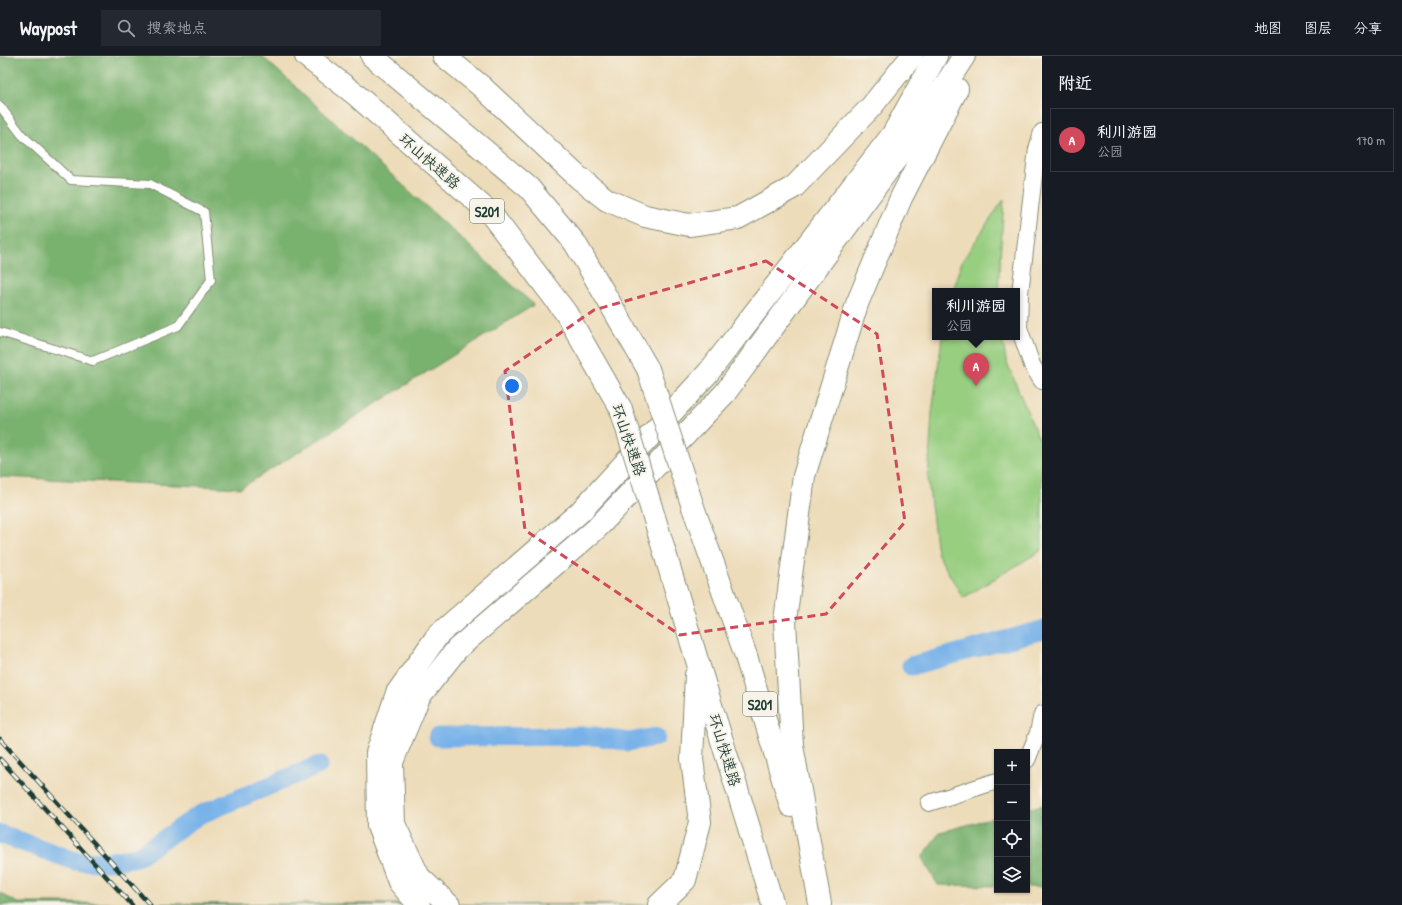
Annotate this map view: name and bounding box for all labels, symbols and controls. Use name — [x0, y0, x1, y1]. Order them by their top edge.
search box — [101, 10, 381, 46]
text: Waypost — [20, 15, 77, 41]
icon: search — [115, 17, 137, 39]
text: 搜索地点 — [147, 17, 207, 38]
text: 地图 — [1254, 18, 1282, 37]
text: 图层 — [1304, 18, 1332, 37]
text: 分享 — [1354, 18, 1382, 37]
text: 附近 — [1058, 71, 1092, 94]
text: 利川游园 — [1097, 121, 1157, 142]
street label: 环山快速路 — [395, 128, 465, 194]
text: A — [1069, 131, 1075, 149]
text: 170 m — [1356, 131, 1385, 149]
text: 公园 — [1097, 142, 1123, 160]
road number: S201 — [470, 199, 504, 223]
popup — [932, 288, 1020, 340]
text: 利川游园 — [946, 295, 1006, 316]
text: 公园 — [946, 316, 972, 334]
pin: A — [963, 353, 989, 386]
your location — [502, 376, 522, 396]
street label: 环山快速路 — [607, 401, 651, 479]
road number: S201 — [743, 692, 777, 716]
street label: 环山快速路 — [704, 711, 746, 789]
map controls — [994, 749, 1030, 893]
button: + — [994, 749, 1030, 785]
button: − — [994, 785, 1030, 821]
button: locate — [994, 821, 1030, 857]
button: layers — [994, 857, 1030, 893]

